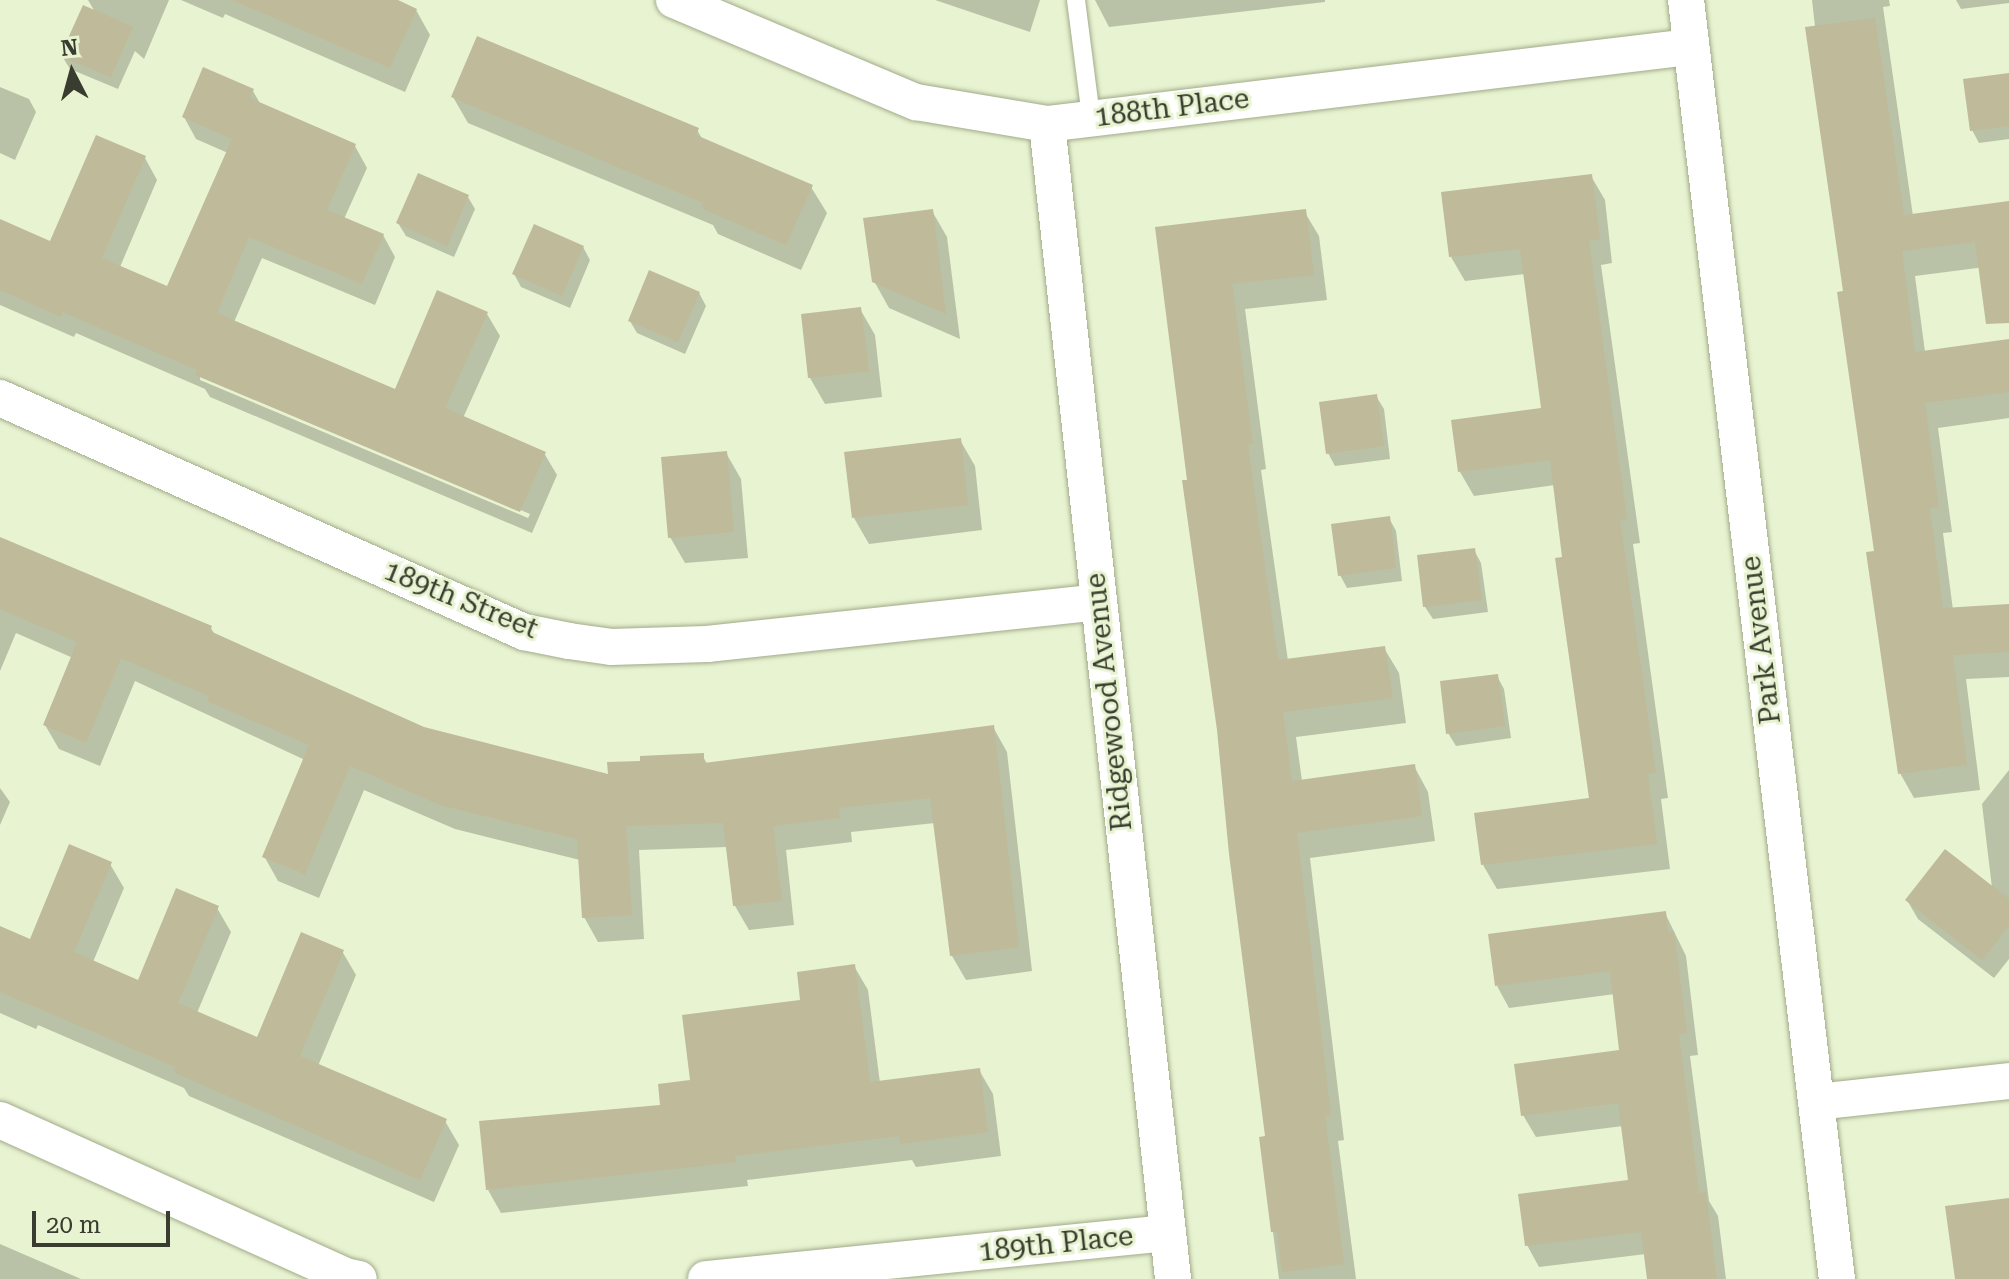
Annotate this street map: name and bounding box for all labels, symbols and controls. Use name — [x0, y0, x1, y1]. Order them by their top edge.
north arrow — [32, 32, 112, 112]
text: N — [60, 34, 79, 61]
street label: 188th Place — [1093, 82, 1251, 134]
street label: 189th Street — [379, 554, 543, 646]
street label: Park Avenue — [1734, 554, 1788, 726]
street label: Ridgewood Avenue — [1079, 571, 1139, 833]
scale bar — [36, 1195, 174, 1245]
text: 20 m — [46, 1211, 101, 1239]
street label: 189th Place — [977, 1219, 1135, 1269]

